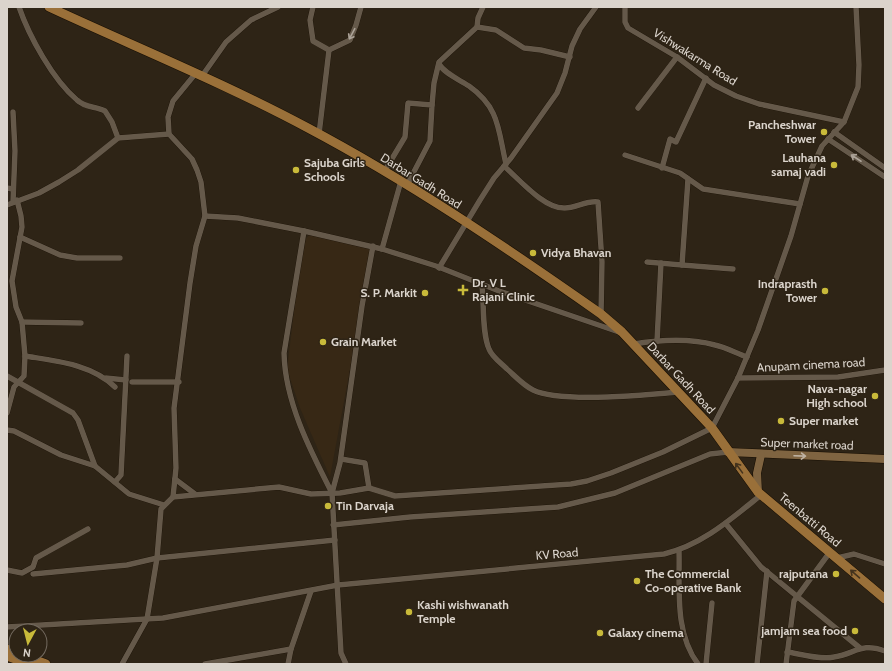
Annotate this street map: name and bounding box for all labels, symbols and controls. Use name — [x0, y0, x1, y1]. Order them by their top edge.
street label: Vishwakarma Road — [651, 25, 740, 88]
one-way arrow — [348, 28, 355, 40]
place label: Pancheshwar Tower — [748, 117, 816, 146]
marker: Pancheshwar Tower — [819, 127, 829, 137]
street label: Darbar Gadh Road — [378, 150, 465, 212]
place label: Lauhana samaj vadi — [771, 150, 826, 179]
one-way arrow — [851, 154, 862, 162]
place label: Sajuba Girls Schools — [304, 155, 365, 184]
marker: Lauhana samaj vadi — [829, 160, 839, 170]
marker: Sajuba Girls Schools — [291, 165, 301, 175]
place label: Vidya Bhavan — [541, 245, 611, 260]
marker: Vidya Bhavan — [528, 248, 538, 258]
place label: Dr. V L Rajani Clinic — [472, 275, 535, 304]
place label: Indraprasth Tower — [758, 276, 817, 305]
marker: Dr. V L Rajani Clinic — [457, 284, 469, 296]
place label: S. P. Markit — [360, 285, 417, 300]
marker: Indraprasth Tower — [820, 286, 830, 296]
marker: S. P. Markit — [420, 288, 430, 298]
place label: Grain Market — [331, 334, 397, 349]
marker: Grain Market — [318, 337, 328, 347]
street label: Darbar Gadh Road — [644, 339, 718, 417]
street label: Anupam cinema road — [756, 354, 866, 375]
place label: Nava-nagar High school — [806, 381, 867, 410]
marker: Nava-nagar High school — [870, 391, 880, 401]
place label: Super market — [789, 413, 858, 428]
marker: Super market — [776, 416, 786, 426]
street label: Super market road — [760, 434, 854, 453]
one-way arrow — [793, 452, 806, 460]
one-way arrow — [735, 462, 743, 473]
street label: Teenbatti Road — [776, 489, 844, 550]
place label: Tin Darvaja — [336, 498, 394, 513]
marker: Tin Darvaja — [323, 501, 333, 511]
street label: KV Road — [535, 544, 579, 563]
place label: The Commercial Co-operative Bank — [645, 566, 742, 595]
place label: rajputana — [779, 566, 828, 581]
marker: rajputana — [831, 569, 841, 579]
one-way arrow — [850, 569, 861, 578]
marker: The Commercial Co-operative Bank — [632, 576, 642, 586]
place label: Kashi wishwanath Temple — [417, 597, 509, 626]
marker: Kashi wishwanath Temple — [404, 607, 414, 617]
north arrow — [8, 623, 48, 663]
place label: jamjam sea food — [760, 623, 847, 638]
place label: Galaxy cinema — [608, 625, 684, 640]
marker: jamjam sea food — [850, 626, 860, 636]
marker: Galaxy cinema — [595, 628, 605, 638]
text: N — [22, 646, 31, 660]

